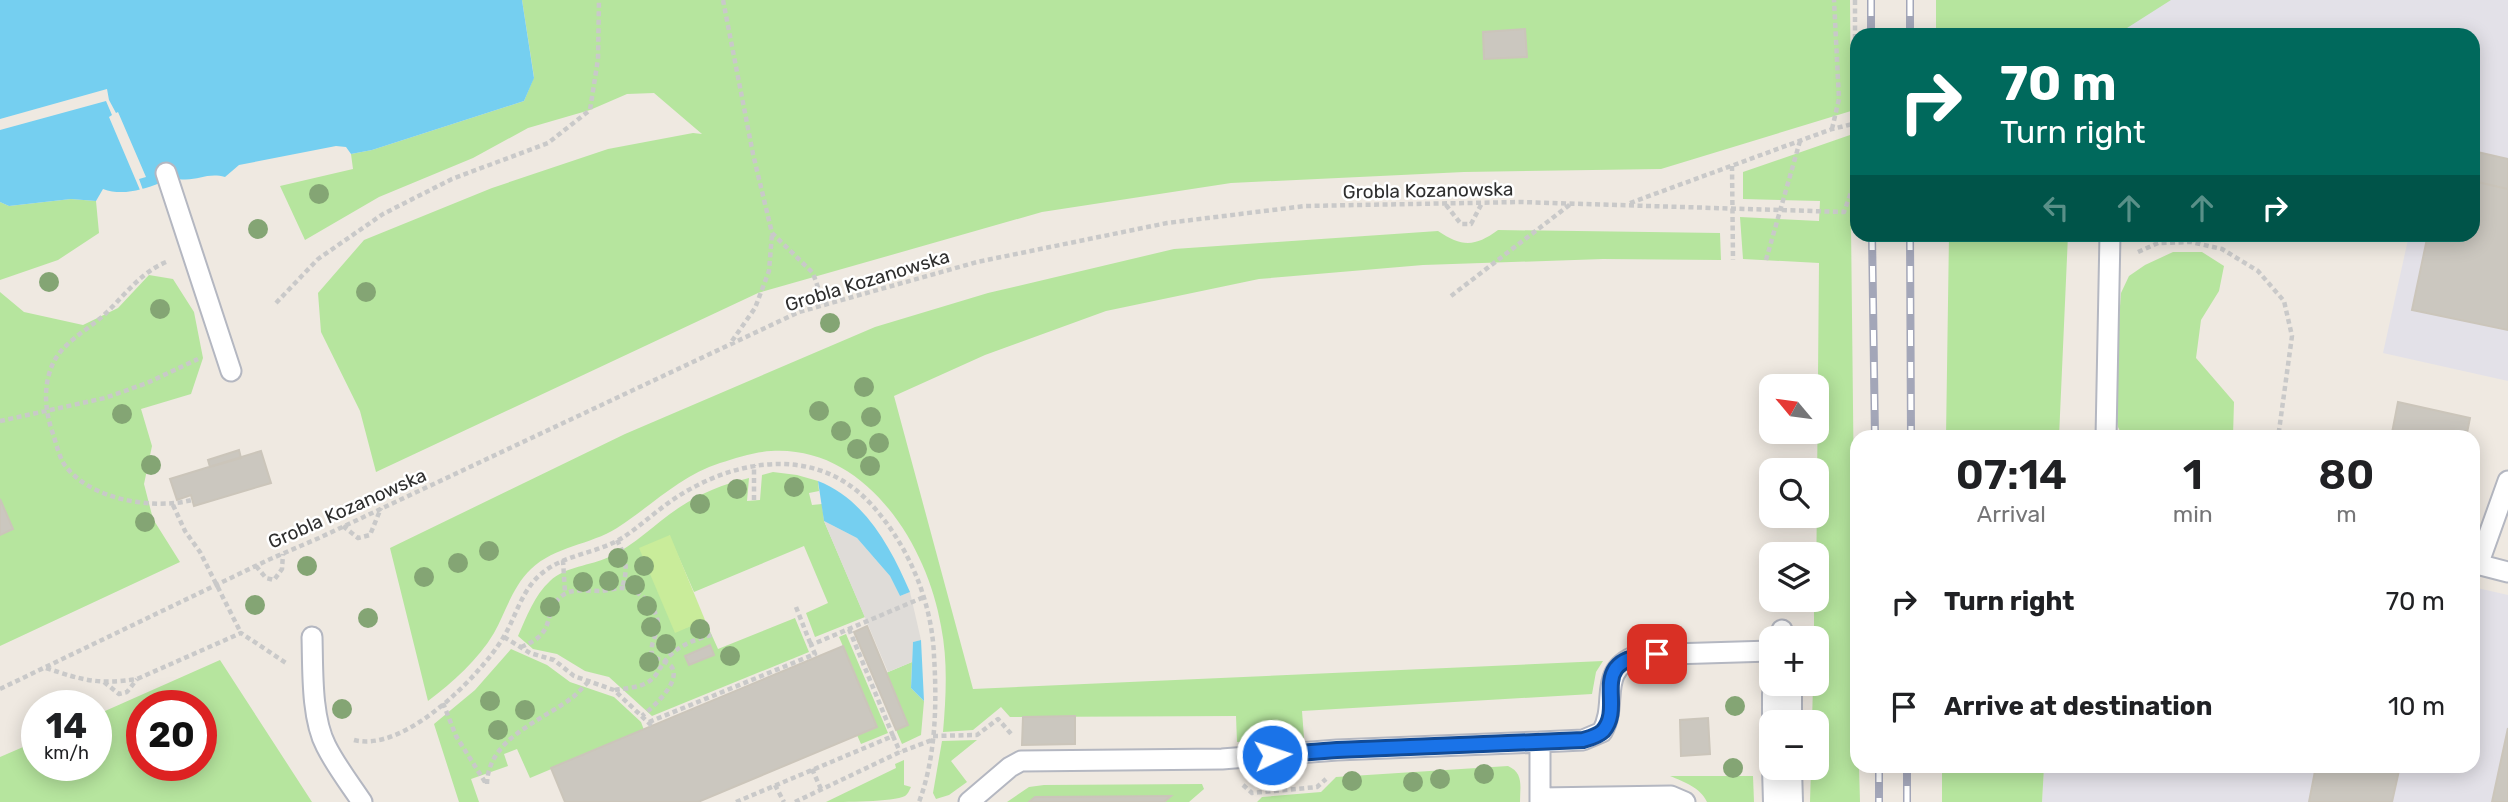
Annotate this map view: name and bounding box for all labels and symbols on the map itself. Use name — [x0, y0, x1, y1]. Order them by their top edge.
street label: Grobla Kozanowska — [1342, 178, 1514, 203]
street label: Grobla Kozanowska — [782, 245, 952, 316]
north arrow — [1759, 374, 1829, 444]
street label: Grobla Kozanowska — [265, 463, 430, 554]
pin — [1627, 624, 1687, 684]
speed limit sign: 20 — [126, 690, 217, 781]
position arrow — [1235, 718, 1309, 792]

